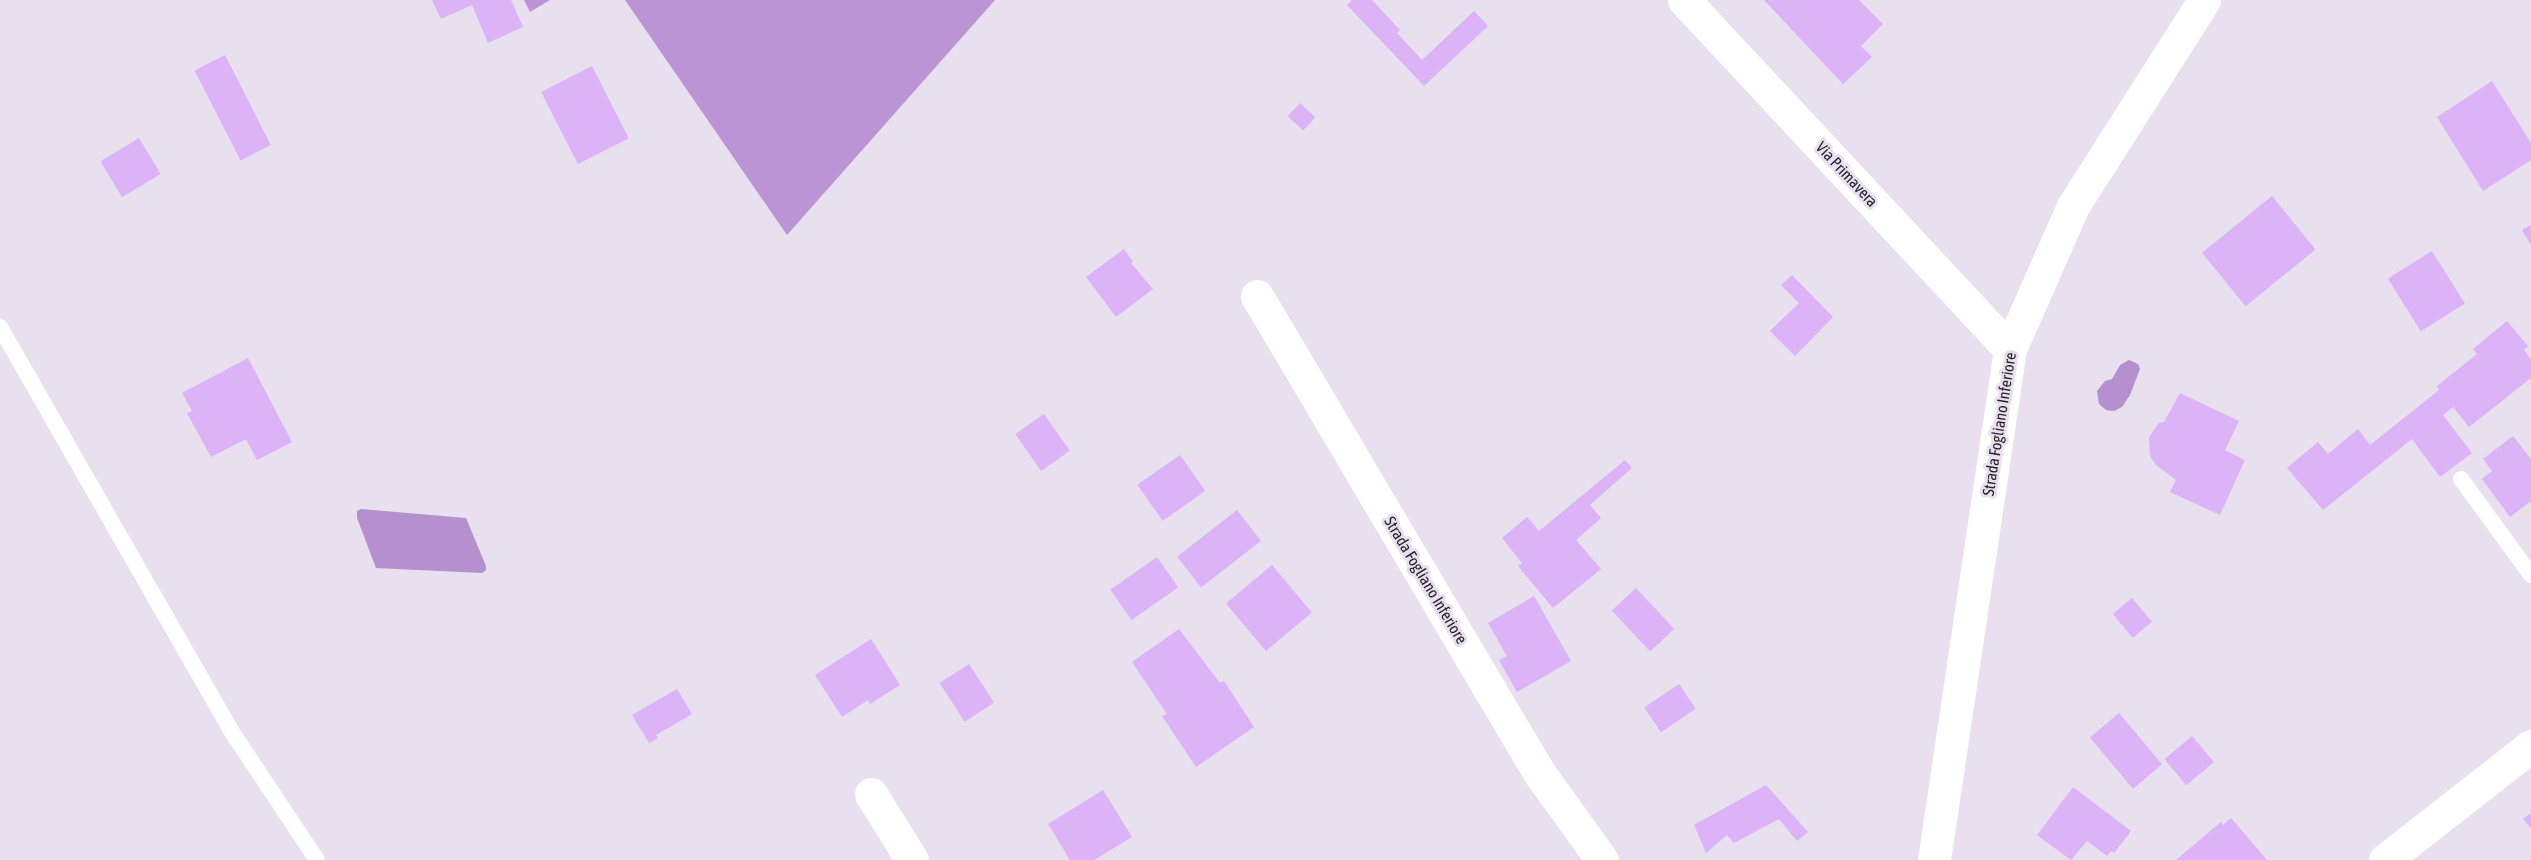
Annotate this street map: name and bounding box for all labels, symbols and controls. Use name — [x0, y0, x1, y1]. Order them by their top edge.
street label: Via Primavera — [1812, 138, 1882, 210]
street label: Strada Fogliano Inferiore — [1978, 351, 2020, 497]
street label: Strada Fogliano Inferiore — [1380, 513, 1472, 647]

